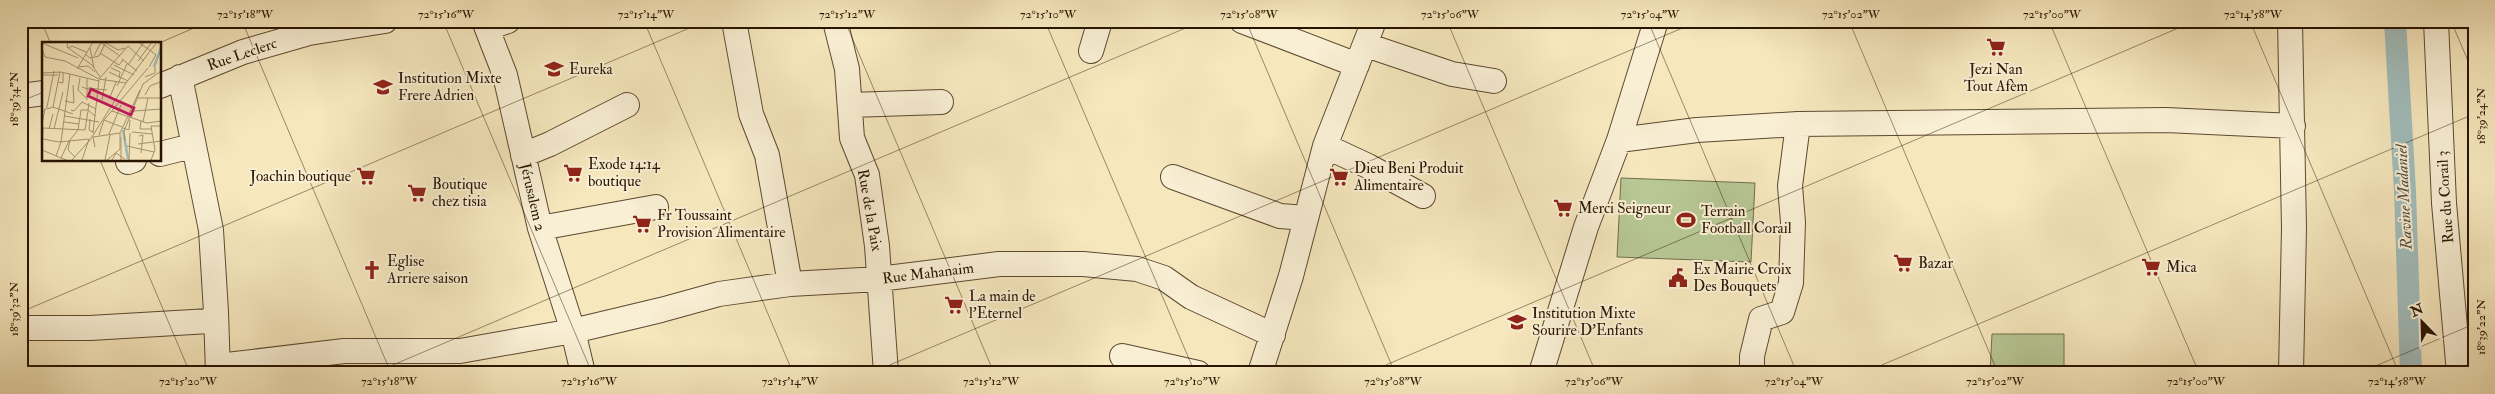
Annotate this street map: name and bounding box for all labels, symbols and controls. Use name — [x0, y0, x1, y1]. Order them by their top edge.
text: 72°15'18"W — [217, 7, 274, 22]
text: 72°15'16"W — [418, 7, 475, 22]
text: 72°15'14"W — [618, 7, 675, 22]
text: 72°15'12"W — [819, 7, 876, 22]
text: 72°15'10"W — [1020, 7, 1077, 22]
text: 72°15'08"W — [1220, 7, 1279, 22]
text: 72°15'06"W — [1421, 7, 1480, 22]
text: 72°15'04"W — [1621, 7, 1680, 22]
text: 72°15'02"W — [1822, 7, 1881, 22]
text: 72°15'00"W — [2023, 7, 2082, 22]
text: 72°14'58"W — [2224, 7, 2283, 22]
street label: Rue Leclerc — [205, 34, 280, 75]
supermarket icon: Jezi Nan Tout Afèm — [1985, 36, 2007, 58]
inset map — [42, 42, 161, 161]
school or university icon: Eureka — [543, 58, 565, 80]
place label: Eureka — [569, 60, 613, 79]
place label: Jezi Nan Tout Afèm — [1964, 60, 2029, 96]
place label: Institution Mixte Frere Adrien — [398, 69, 501, 105]
text: 18°39'34"N — [7, 71, 22, 127]
school or university icon: Institution Mixte Frere Adrien — [372, 76, 394, 98]
text: 18°39'24"N — [2474, 87, 2489, 144]
water label: Ravine Madaniel — [2391, 143, 2417, 251]
street label: Rue du Corail 3 — [2433, 150, 2458, 244]
place label: Exode 14:14 boutique — [588, 155, 661, 191]
place label: Dieu Beni Produit Alimentaire — [1353, 159, 1464, 195]
street label: Jérusalem 2 — [514, 160, 550, 234]
supermarket icon: Exode 14:14 boutique — [562, 162, 584, 184]
supermarket icon: Joachin boutique — [355, 165, 377, 187]
supermarket icon: Dieu Beni Produit Alimentaire — [1328, 166, 1350, 188]
place label: Joachin boutique — [249, 167, 351, 187]
street label: Rue de la Paix — [853, 168, 886, 253]
place label: Boutique chez tisia — [432, 175, 488, 211]
supermarket icon: Boutique chez tisia — [406, 182, 428, 204]
supermarket icon: Merci Seigneur — [1552, 197, 1574, 219]
place label: Merci Seigneur — [1578, 199, 1671, 218]
place label: Terrain Football Corail — [1701, 202, 1792, 238]
place label: Fr Toussaint Provision Alimentaire — [657, 206, 786, 242]
sports icon: Terrain Football Corail — [1675, 209, 1697, 231]
supermarket icon: Fr Toussaint Provision Alimentaire — [631, 213, 653, 235]
place label: Eglise Arriere saison — [386, 252, 469, 288]
supermarket icon: Bazar — [1892, 252, 1914, 274]
place label: Bazar — [1918, 254, 1953, 273]
supermarket icon: Mica — [2140, 256, 2162, 278]
street label: Rue Mahanaim — [881, 258, 975, 289]
place label: Mica — [2166, 258, 2197, 277]
church icon: Eglise Arriere saison — [361, 259, 383, 281]
place label: Ex Mairie Croix Des Bouquets — [1693, 260, 1792, 296]
public building icon: Ex Mairie Croix Des Bouquets — [1667, 267, 1689, 289]
text: 18°39'32"N — [7, 281, 22, 336]
place label: La main de l'Eternel — [969, 287, 1036, 323]
supermarket icon: La main de l'Eternel — [943, 294, 965, 316]
north arrow — [2398, 296, 2448, 346]
text: 18°39'22"N — [2474, 299, 2489, 355]
text: N — [2407, 300, 2427, 321]
place label: Institution Mixte Sourire D'Enfants — [1532, 304, 1643, 340]
school or university icon: Institution Mixte Sourire D'Enfants — [1506, 311, 1528, 333]
text: 72°15'20"W — [159, 374, 218, 389]
text: 72°15'18"W — [361, 374, 418, 389]
text: 72°15'16"W — [561, 374, 618, 389]
text: 72°15'14"W — [762, 374, 819, 389]
text: 72°15'12"W — [963, 374, 1020, 389]
text: 72°15'10"W — [1164, 374, 1221, 389]
text: 72°15'08"W — [1364, 374, 1423, 389]
text: 72°15'06"W — [1565, 374, 1624, 389]
text: 72°15'04"W — [1765, 374, 1824, 389]
text: 72°15'02"W — [1966, 374, 2025, 389]
text: 72°15'00"W — [2167, 374, 2226, 389]
text: 72°14'58"W — [2368, 374, 2427, 389]

